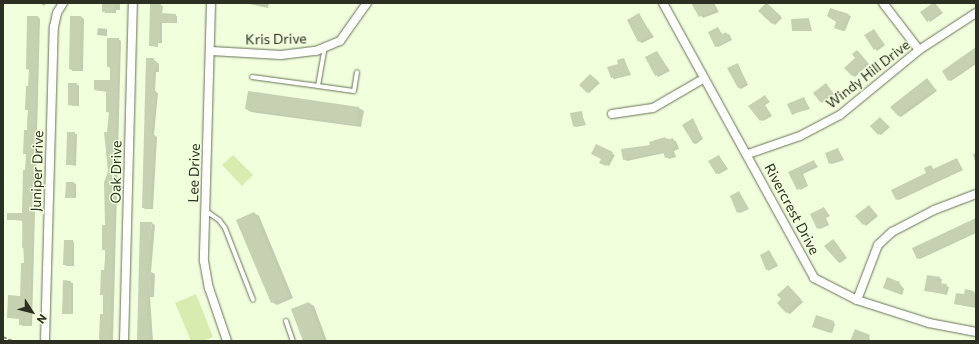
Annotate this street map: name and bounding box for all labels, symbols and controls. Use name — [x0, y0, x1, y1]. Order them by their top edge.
street label: Kris Drive — [245, 30, 307, 48]
street label: Windy Hill Drive — [823, 36, 913, 112]
street label: Juniper Drive — [27, 130, 47, 212]
street label: Oak Drive — [107, 140, 125, 204]
street label: Lee Drive — [185, 143, 203, 203]
street label: Rivercrest Drive — [761, 161, 823, 257]
north arrow — [12, 292, 52, 332]
text: N — [34, 312, 50, 327]

